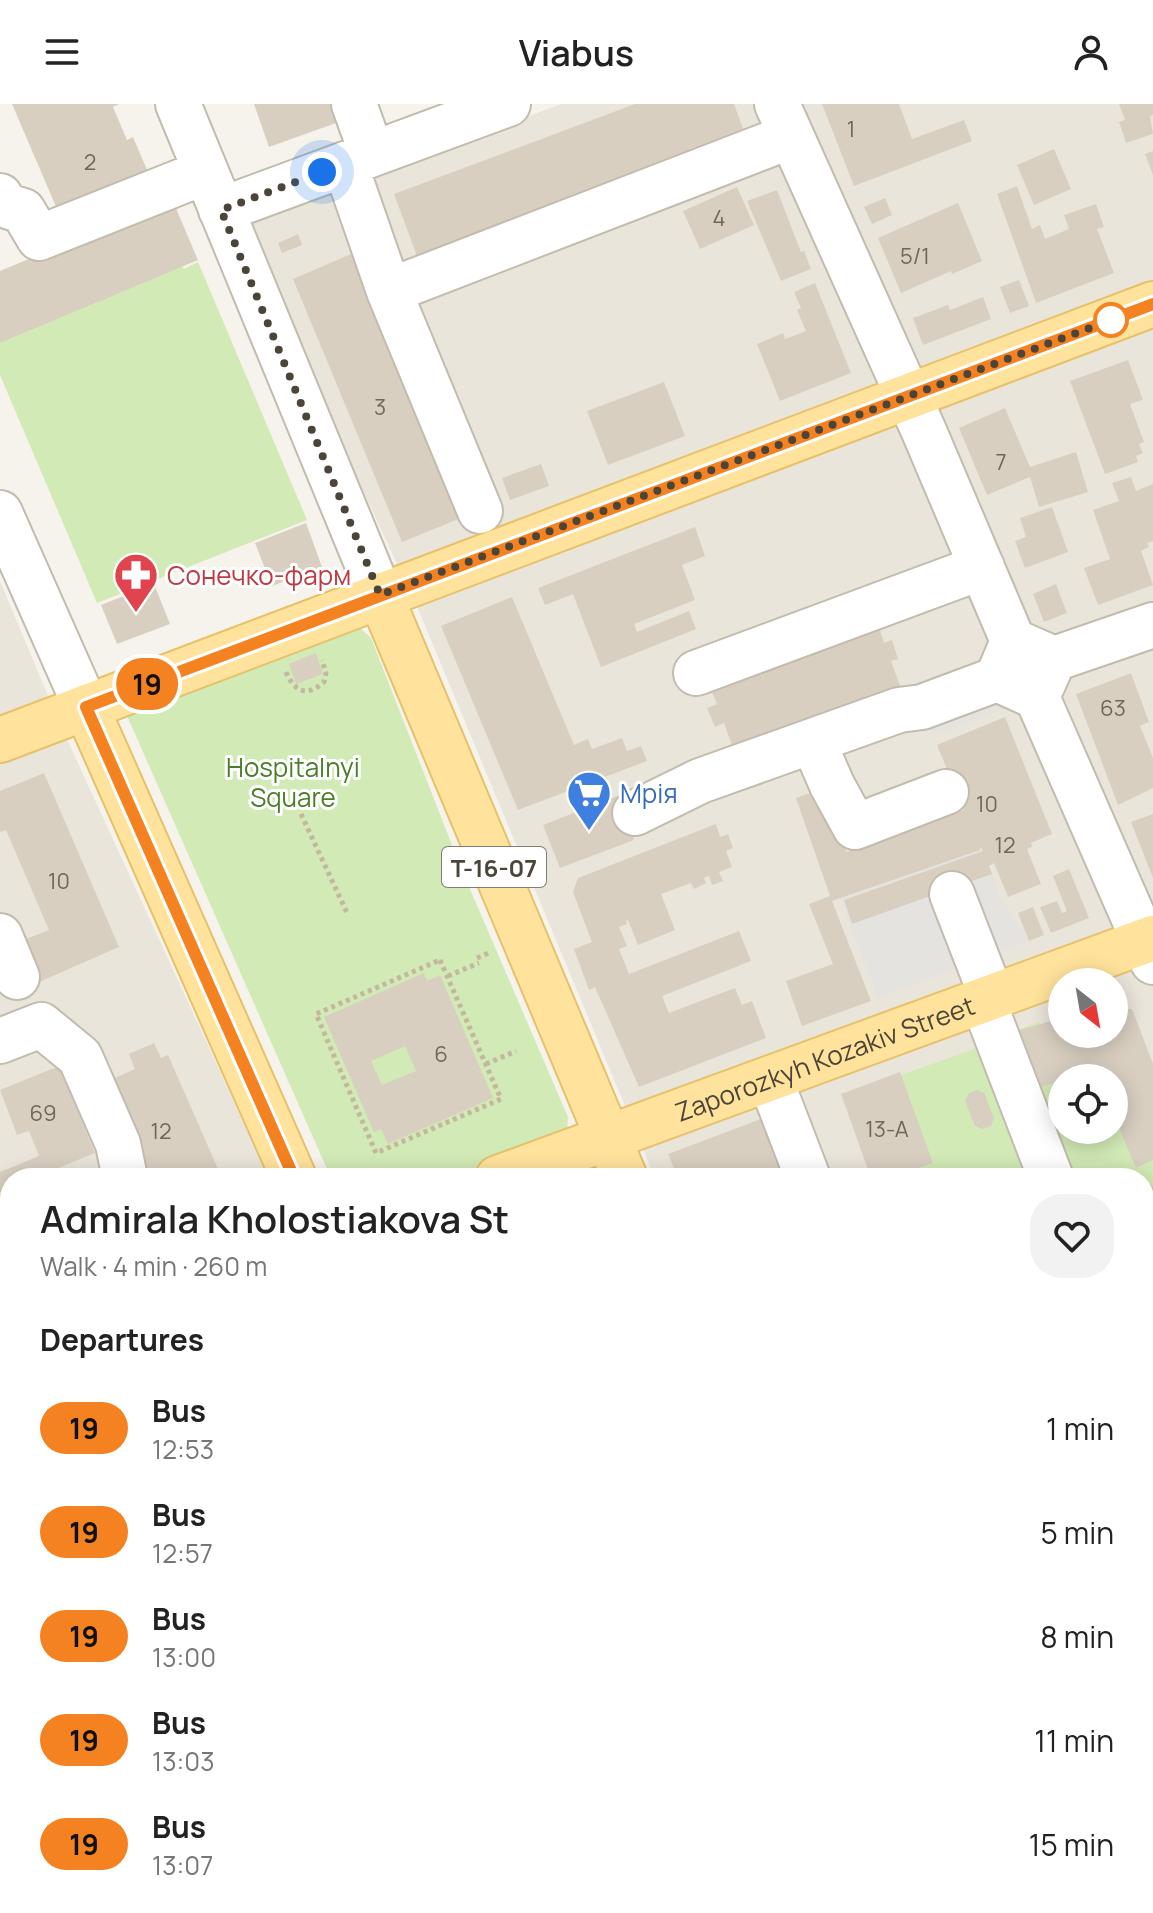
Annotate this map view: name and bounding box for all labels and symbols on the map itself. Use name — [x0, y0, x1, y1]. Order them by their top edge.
house number: 1 — [847, 114, 855, 144]
house number: 2 — [84, 147, 96, 177]
your location — [302, 152, 342, 192]
house number: 4 — [713, 203, 725, 233]
house number: 5/1 — [900, 241, 930, 271]
unlabelled marker — [1094, 303, 1128, 337]
house number: 3 — [374, 392, 386, 422]
house number: 7 — [995, 447, 1007, 477]
pharmacy icon: Сонечко-фарм — [112, 551, 160, 614]
place label: Сонечко-фарм — [167, 557, 351, 593]
line badge: 19 — [111, 658, 183, 710]
house number: 63 — [1100, 693, 1126, 723]
park label: Hospitalnyi Square — [226, 749, 360, 815]
supermarket icon: Мрія — [565, 769, 613, 832]
place label: Мрія — [620, 775, 678, 811]
house number: 10 — [976, 789, 998, 819]
house number: 12 — [994, 830, 1016, 860]
road number: Т-16-07 — [442, 847, 546, 887]
house number: 10 — [48, 866, 70, 896]
north arrow — [1048, 968, 1128, 1048]
street label: Zaporozkyh Kozakiv Street — [670, 987, 980, 1130]
house number: 6 — [434, 1039, 448, 1069]
house number: 69 — [29, 1098, 57, 1128]
house number: 13-А — [865, 1114, 909, 1144]
house number: 12 — [150, 1116, 172, 1146]

